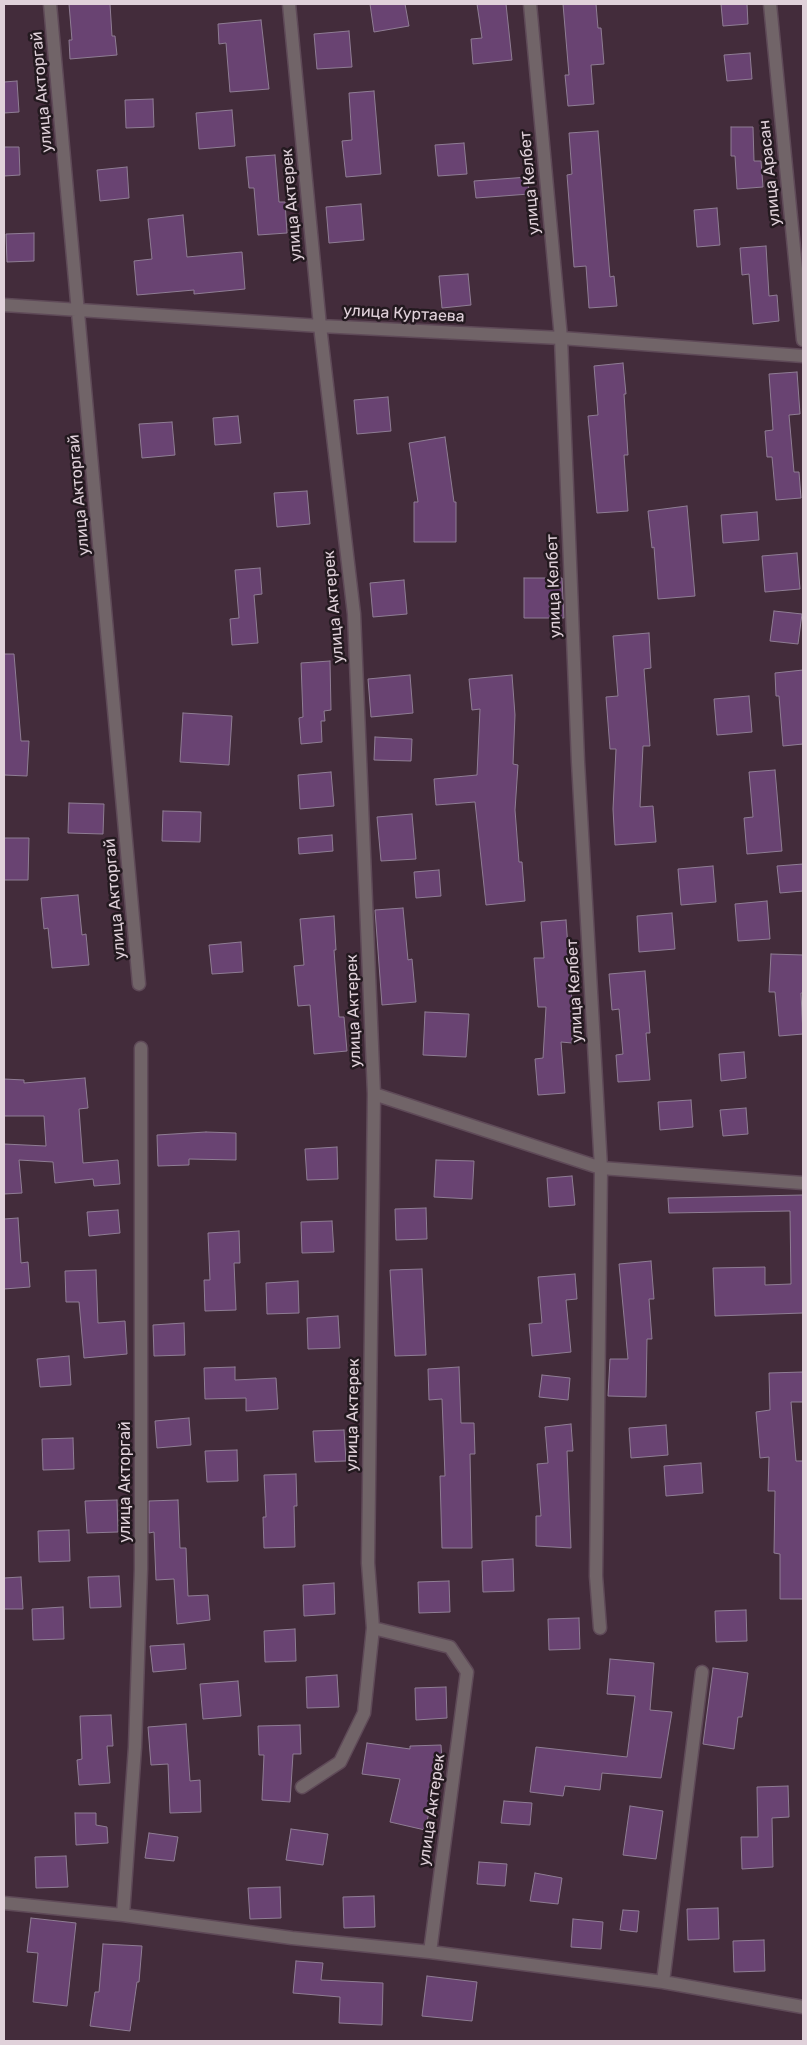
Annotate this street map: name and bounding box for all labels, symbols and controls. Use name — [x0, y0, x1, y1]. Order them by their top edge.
street label: улица Акторгай — [27, 31, 57, 153]
street label: улица Арасан — [755, 119, 785, 227]
street label: улица Келбет — [516, 130, 544, 236]
street label: улица Актерек — [277, 148, 307, 262]
street label: улица Куртаева — [343, 301, 465, 327]
street label: улица Акторгай — [64, 434, 94, 556]
street label: улица Келбет — [543, 534, 565, 638]
street label: улица Актерек — [319, 550, 349, 664]
street label: улица Акторгай — [100, 838, 130, 960]
street label: улица Келбет — [563, 938, 587, 1044]
street label: улица Актерек — [342, 954, 366, 1068]
street label: улица Актерек — [342, 1358, 364, 1472]
street label: улица Акторгай — [115, 1421, 135, 1543]
street label: улица Актерек — [415, 1752, 449, 1868]

